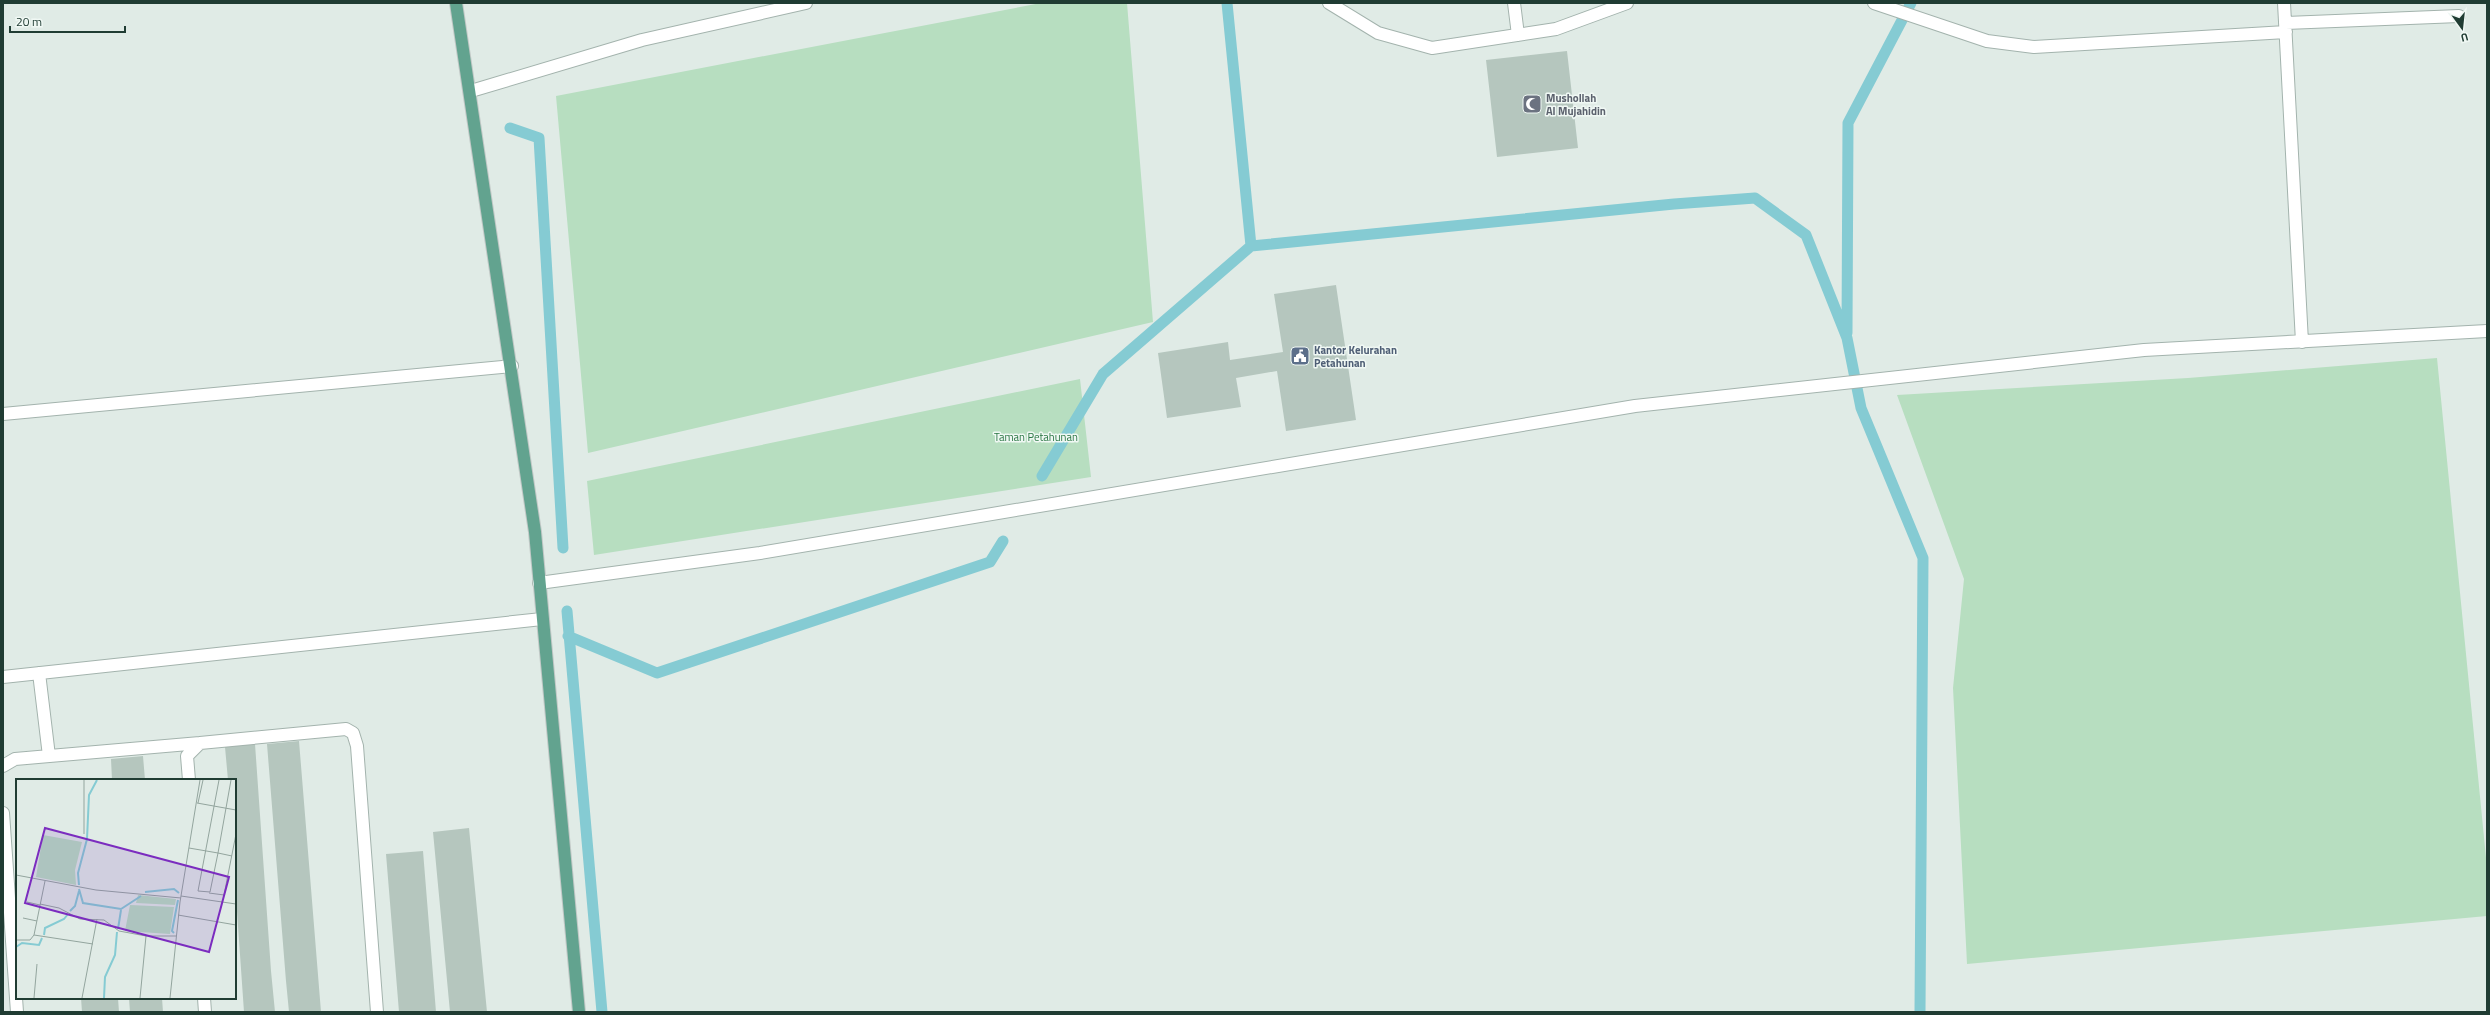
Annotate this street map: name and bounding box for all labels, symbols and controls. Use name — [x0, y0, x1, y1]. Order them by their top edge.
scale bar — [10, 8, 125, 34]
north arrow — [2442, 8, 2482, 48]
text: 20 m — [16, 12, 42, 31]
text: U — [2459, 29, 2470, 46]
place label: Mushollah Al Mujahidin — [1546, 90, 1606, 119]
mosque icon: Mushollah Al Mujahidin — [1521, 93, 1543, 115]
place label: Kantor Kelurahan Petahunan — [1314, 342, 1397, 371]
public building icon: Kantor Kelurahan Petahunan — [1289, 345, 1311, 367]
park label: Taman Petahunan — [994, 429, 1078, 445]
inset map — [16, 779, 236, 999]

